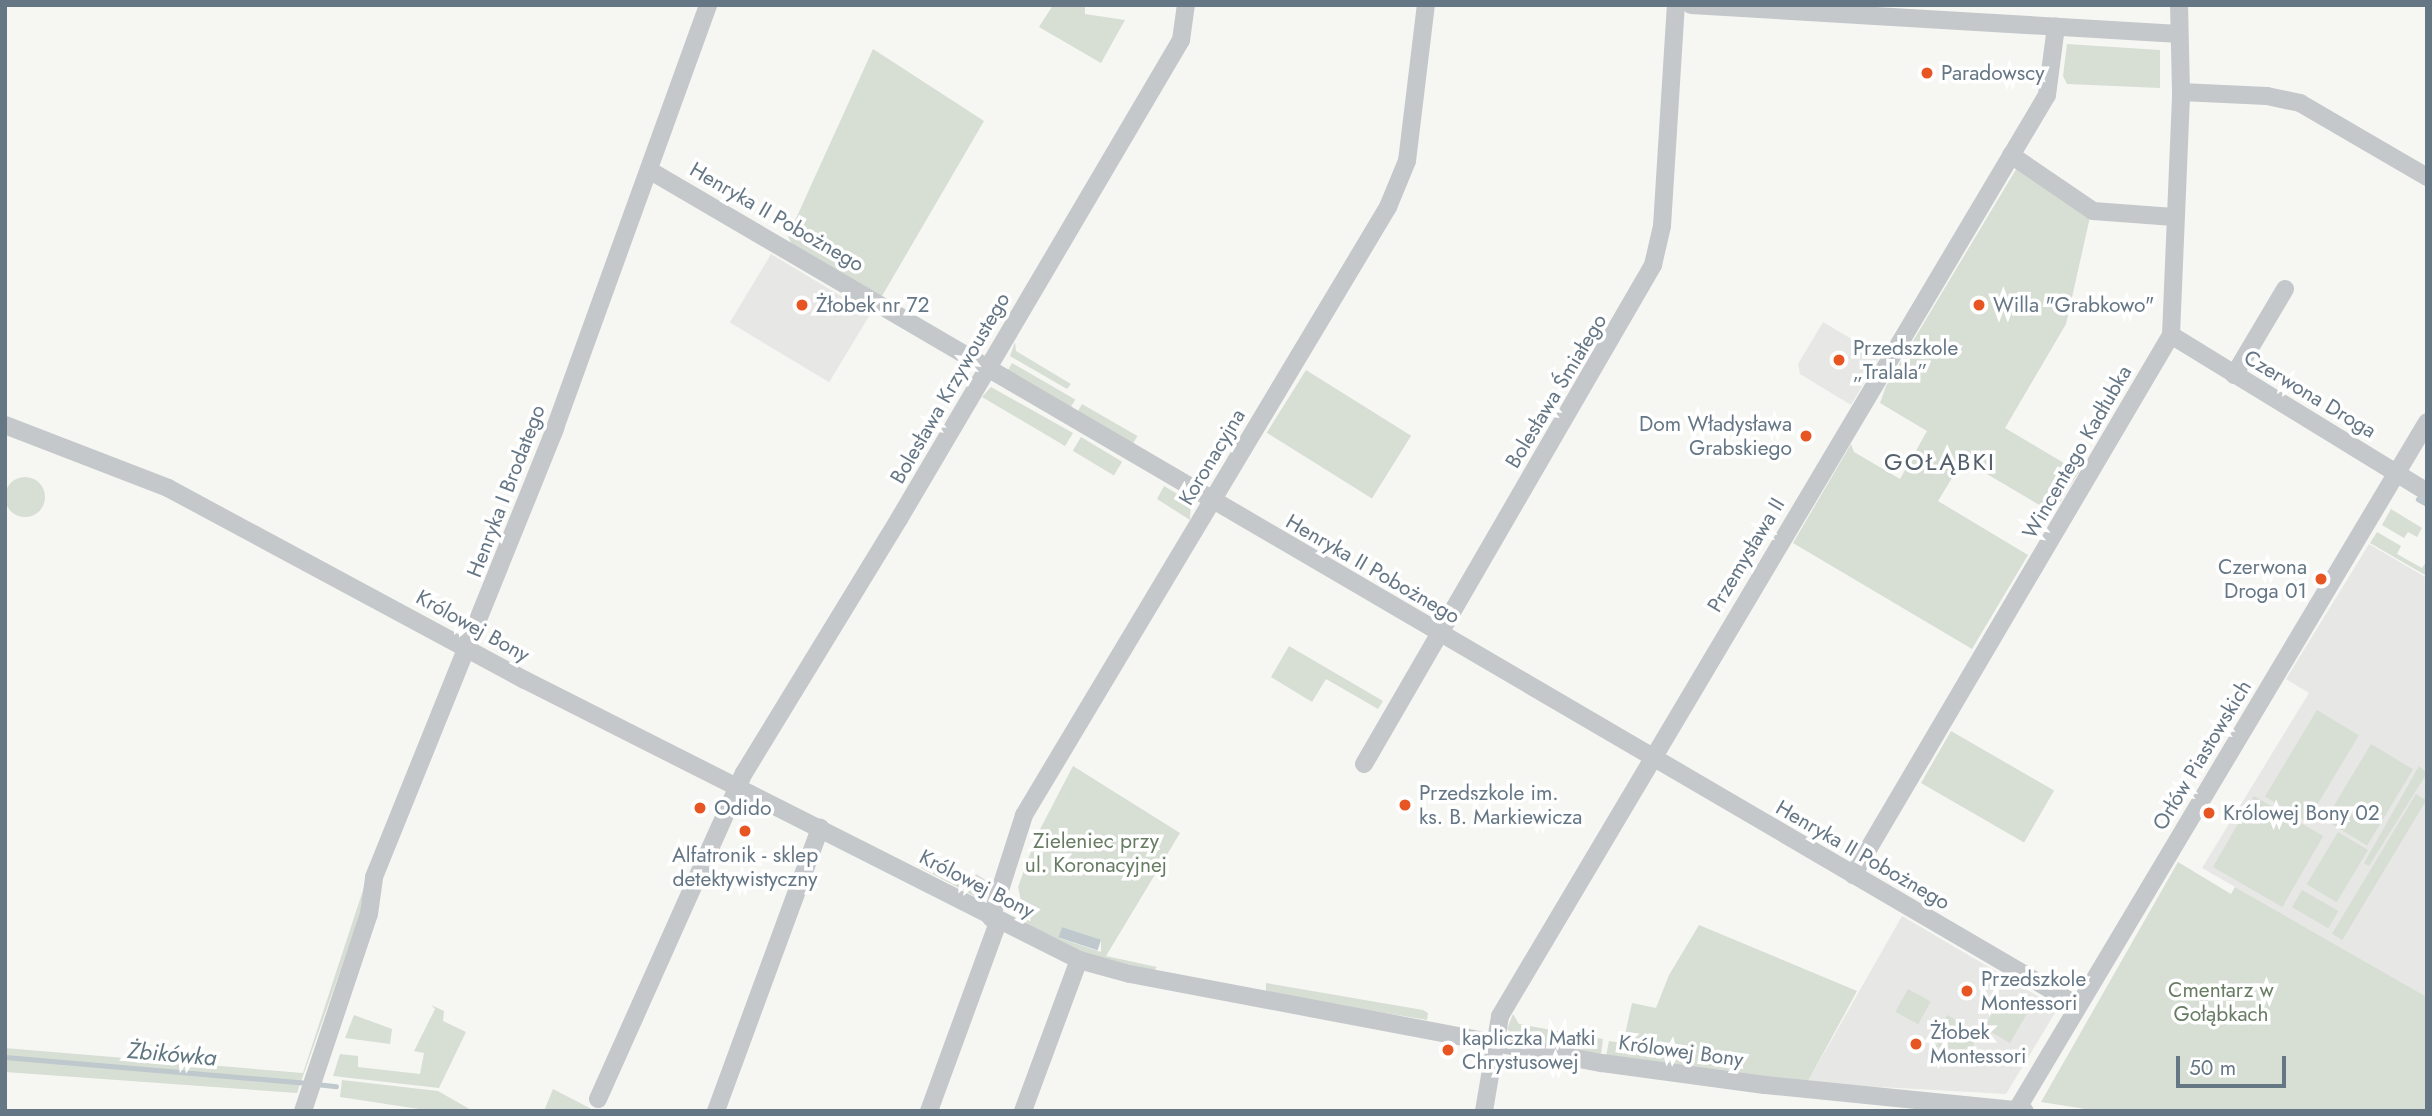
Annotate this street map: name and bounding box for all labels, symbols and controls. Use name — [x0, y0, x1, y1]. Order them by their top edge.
place label: Paradowscy — [1941, 60, 2044, 86]
marker: Paradowscy — [1919, 65, 1935, 81]
street label: Henryka II Pobożnego — [685, 157, 869, 277]
street label: Bolesława Krzywoustego — [885, 288, 1015, 488]
place label: Żłobek nr 72 — [816, 292, 930, 318]
place label: Willa "Grabkowo" — [1993, 292, 2155, 318]
marker: Żłobek nr 72 — [794, 297, 810, 313]
marker: Willa "Grabkowo" — [1971, 297, 1987, 313]
street label: Bolesława Śmiałego — [1500, 309, 1612, 473]
place label: Przedszkole „Tralala” — [1853, 335, 1958, 385]
street label: Czerwona Droga — [2239, 345, 2381, 443]
marker: Przedszkole „Tralala” — [1831, 352, 1847, 368]
street label: Wincentego Kadłubka — [2017, 361, 2137, 543]
street label: Henryka I Brodatego — [462, 401, 550, 581]
street label: Koronacyjna — [1173, 404, 1251, 510]
place label: Dom Władysława Grabskiego — [1639, 411, 1792, 461]
marker: Dom Władysława Grabskiego — [1798, 428, 1814, 444]
district label: GOŁĄBKI — [1885, 448, 1995, 476]
street label: Przemysława II — [1702, 493, 1790, 617]
street label: Henryka II Pobożnego — [1281, 509, 1465, 629]
place label: Czerwona Droga 01 — [2218, 554, 2307, 604]
marker: Czerwona Droga 01 — [2313, 571, 2329, 587]
street label: Królowej Bony — [412, 584, 534, 668]
street label: Orłów Piastowskich — [2147, 675, 2257, 835]
place label: Przedszkole im. ks. B. Markiewicza — [1419, 780, 1582, 830]
place label: Odido — [714, 795, 771, 821]
street label: Henryka II Pobożnego — [1771, 795, 1955, 915]
marker: Przedszkole im. ks. B. Markiewicza — [1397, 797, 1413, 813]
marker: Odido — [692, 800, 708, 816]
place label: Królowej Bony 02 — [2223, 800, 2380, 826]
marker: Królowej Bony 02 — [2201, 805, 2217, 821]
marker: Alfatronik - sklep detektywistyczny — [737, 823, 753, 839]
park label: Zieleniec przy ul. Koronacyjnej — [1025, 828, 1167, 878]
place label: Alfatronik - sklep detektywistyczny — [672, 842, 818, 892]
street label: Królowej Bony — [915, 844, 1039, 924]
place label: Przedszkole Montessori — [1981, 966, 2086, 1016]
park label: Cmentarz w Gołąbkach — [2168, 977, 2274, 1027]
marker: Przedszkole Montessori — [1959, 983, 1975, 999]
place label: Żłobek Montessori — [1930, 1019, 2026, 1069]
place label: kapliczka Matki Chrystusowej — [1462, 1025, 1596, 1075]
street label: Królowej Bony — [1617, 1030, 1745, 1072]
water label: Żbikówka — [126, 1036, 218, 1072]
marker: Żłobek Montessori — [1908, 1036, 1924, 1052]
marker: kapliczka Matki Chrystusowej — [1440, 1042, 1456, 1058]
scale bar — [2180, 1042, 2290, 1086]
text: 50 m — [2189, 1053, 2236, 1083]

